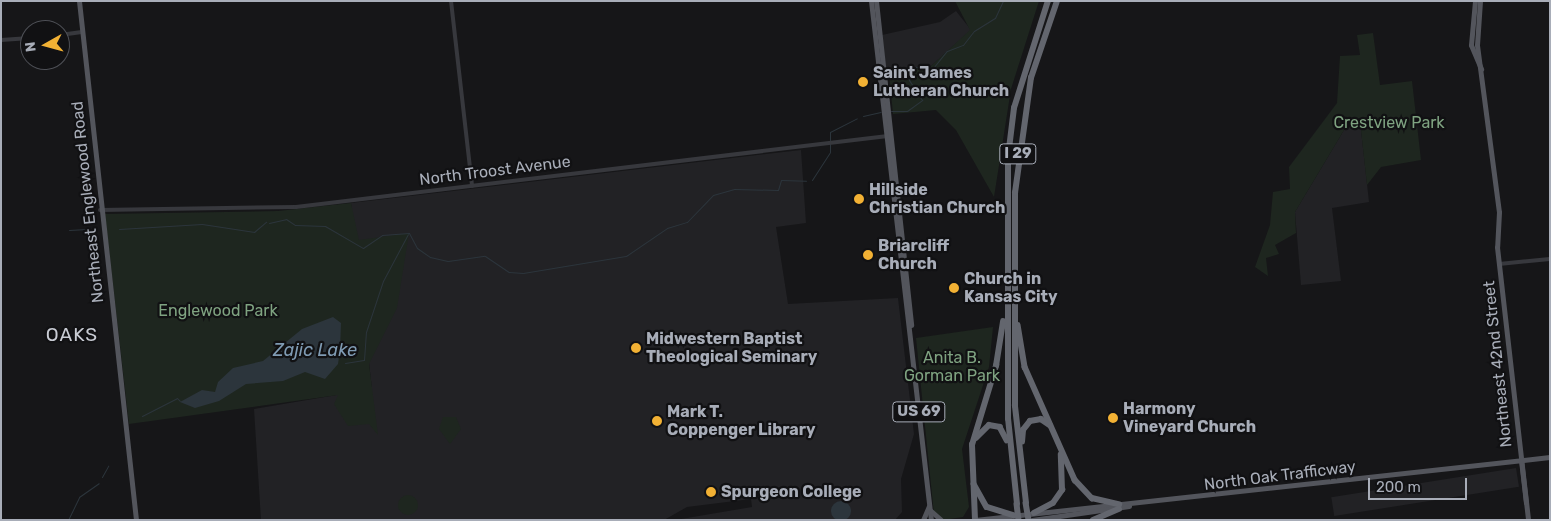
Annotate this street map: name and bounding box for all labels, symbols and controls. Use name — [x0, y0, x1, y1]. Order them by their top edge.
north arrow — [20, 20, 70, 70]
text: N — [22, 41, 40, 53]
place label: Saint James Lutheran Church — [873, 63, 1009, 101]
marker: Saint James Lutheran Church — [857, 76, 869, 88]
street label: Northeast Englewood Road — [68, 100, 108, 304]
park label: Crestview Park — [1333, 113, 1445, 133]
road number: I 29 — [999, 142, 1037, 166]
street label: North Troost Avenue — [418, 152, 572, 190]
place label: Hillside Christian Church — [869, 180, 1005, 218]
marker: Hillside Christian Church — [853, 193, 865, 205]
place label: Briarcliff Church — [878, 236, 949, 274]
marker: Briarcliff Church — [862, 249, 874, 261]
place label: Church in Kansas City — [964, 269, 1058, 307]
street label: Northeast 42nd Street — [1480, 280, 1516, 448]
marker: Church in Kansas City — [948, 282, 960, 294]
park label: Englewood Park — [158, 301, 278, 321]
district label: OAKS — [45, 324, 99, 346]
place label: Midwestern Baptist Theological Seminary — [646, 329, 817, 367]
water label: Zajic Lake — [273, 339, 357, 361]
marker: Midwestern Baptist Theological Seminary — [630, 342, 642, 354]
park label: Anita B. Gorman Park — [904, 348, 1000, 386]
place label: Harmony Vineyard Church — [1123, 399, 1256, 437]
road number: US 69 — [892, 400, 946, 424]
place label: Mark T. Coppenger Library — [667, 402, 816, 440]
marker: Harmony Vineyard Church — [1107, 412, 1119, 424]
marker: Mark T. Coppenger Library — [651, 415, 663, 427]
street label: North Oak Trafficway — [1203, 457, 1357, 495]
scale bar — [1371, 468, 1470, 500]
text: 200 m — [1376, 478, 1421, 496]
place label: Spurgeon College — [721, 482, 862, 502]
marker: Spurgeon College — [705, 486, 717, 498]

